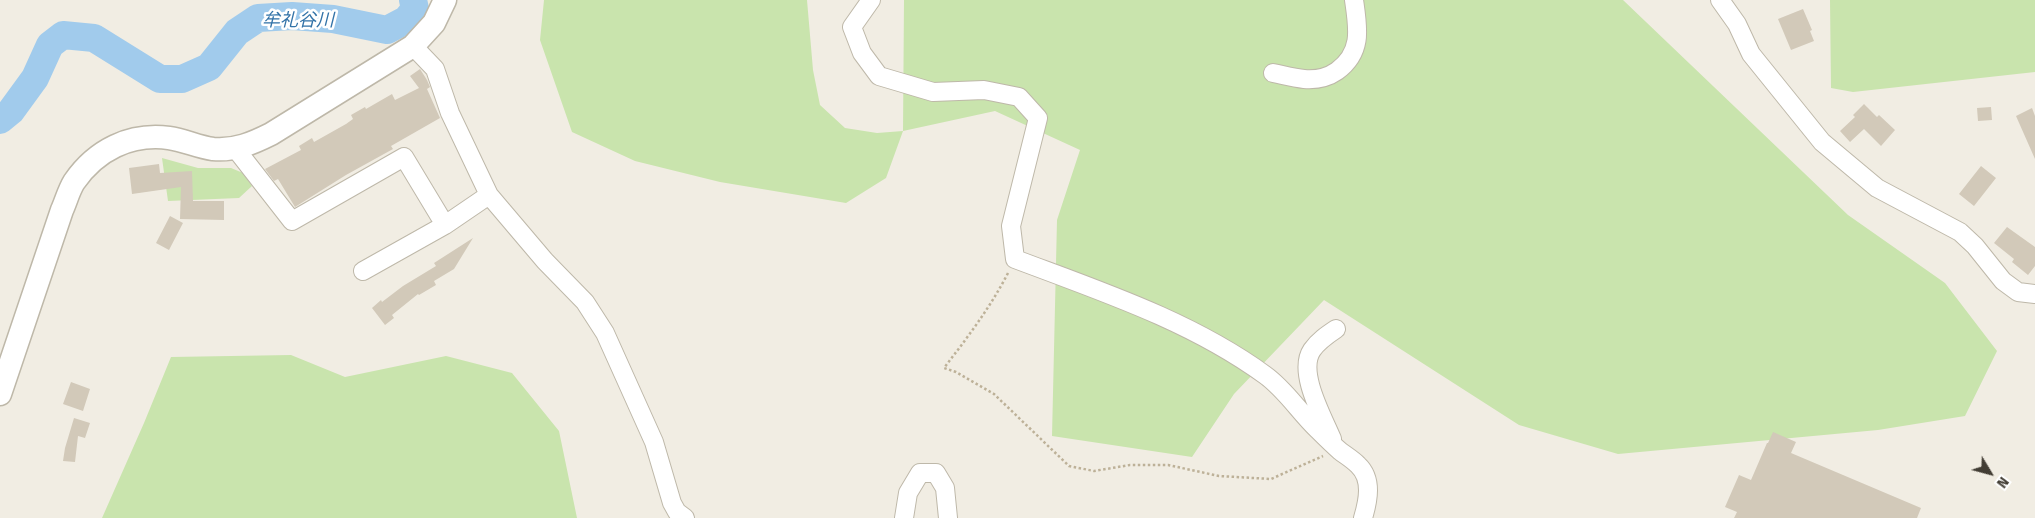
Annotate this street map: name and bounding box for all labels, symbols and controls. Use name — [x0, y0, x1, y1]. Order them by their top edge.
water label: 牟礼谷川 — [262, 10, 334, 32]
north arrow — [1965, 448, 2015, 498]
text: N — [1993, 473, 2012, 491]

